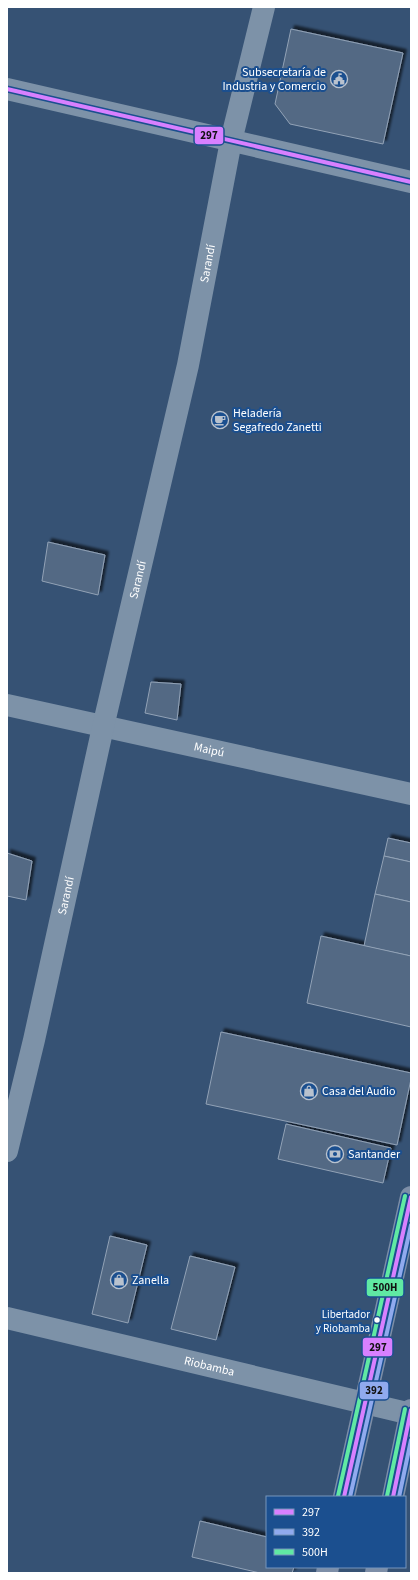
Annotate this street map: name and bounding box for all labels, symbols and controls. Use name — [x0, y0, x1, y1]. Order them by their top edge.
place label: Subsecretaría de Industria y Comercio — [222, 64, 326, 95]
public building icon: Subsecretaría de Industria y Comercio — [329, 69, 349, 89]
line badge: 297 — [194, 126, 224, 145]
text: 297 — [200, 128, 218, 143]
street label: Sarandí — [196, 242, 220, 284]
place label: Heladería Segafredo Zanetti — [233, 405, 322, 436]
cafe icon: Heladería Segafredo Zanetti — [210, 410, 230, 430]
street label: Sarandí — [125, 558, 151, 601]
street label: Maipú — [192, 738, 226, 761]
street label: Sarandí — [53, 874, 78, 916]
shop icon: Casa del Audio — [299, 1081, 319, 1101]
place label: Casa del Audio — [322, 1083, 396, 1100]
bank icon: Santander — [325, 1144, 345, 1164]
place label: Santander — [348, 1146, 401, 1163]
shop icon: Zanella — [109, 1270, 129, 1290]
place label: Zanella — [132, 1272, 169, 1289]
line badge: 500H — [366, 1278, 404, 1297]
text: 500H — [373, 1280, 397, 1295]
place label: Libertador y Riobamba — [316, 1307, 370, 1336]
marker: Libertador y Riobamba — [372, 1315, 382, 1325]
line badge: 297 — [362, 1337, 393, 1357]
text: 297 — [369, 1340, 387, 1355]
street label: Riobamba — [182, 1352, 236, 1380]
line badge: 392 — [359, 1381, 389, 1400]
text: 392 — [365, 1383, 383, 1398]
legend — [266, 1496, 406, 1568]
text: 297 — [302, 1504, 320, 1521]
text: 392 — [302, 1524, 320, 1541]
text: 500H — [302, 1544, 328, 1561]

